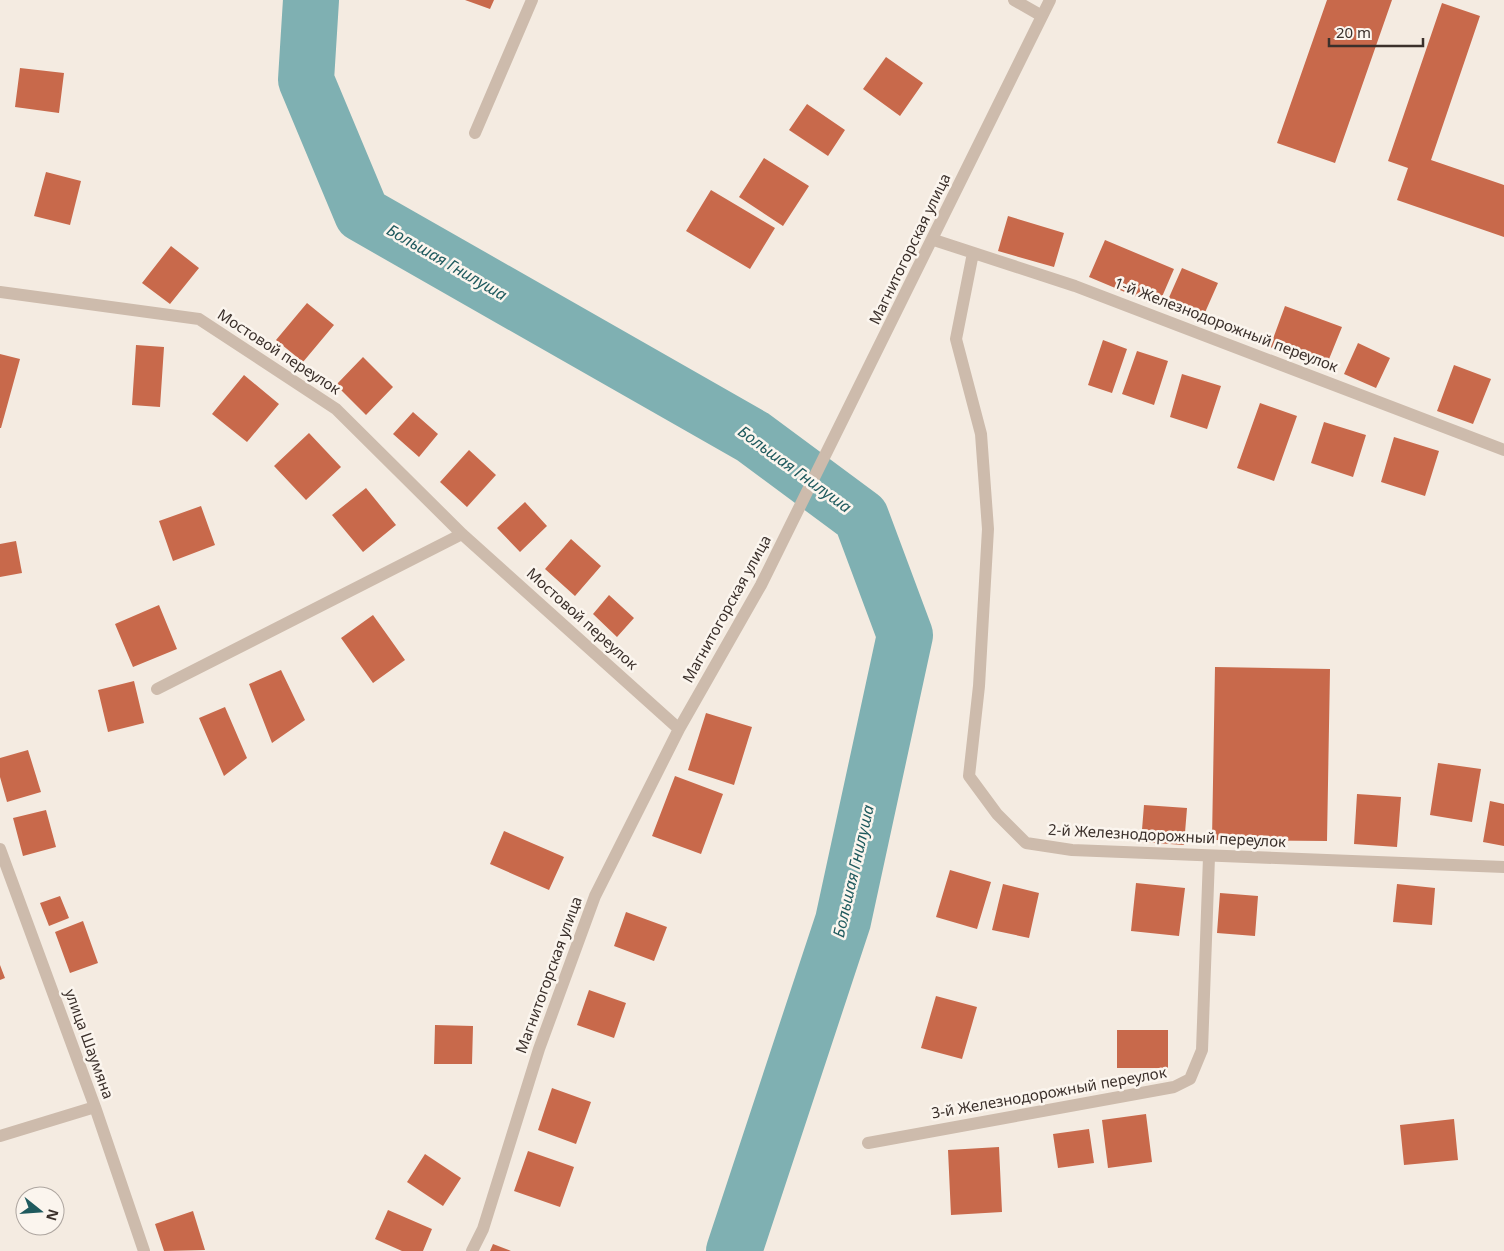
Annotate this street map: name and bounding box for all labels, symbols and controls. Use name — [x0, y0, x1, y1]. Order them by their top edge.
scale bar — [1329, 15, 1423, 47]
text: 20 m — [1336, 22, 1371, 42]
street label: Магнитогорская улица — [864, 170, 954, 327]
water label: Большая Гнилуша — [383, 219, 511, 305]
street label: 1-й Железнодорожный переулок — [1112, 272, 1341, 376]
street label: Мостовой переулок — [214, 304, 345, 399]
water label: Большая Гнилуша — [734, 420, 856, 518]
street label: Магнитогорская улица — [677, 531, 775, 686]
street label: Мостовой переулок — [523, 563, 643, 674]
water label: Большая Гнилуша — [827, 803, 879, 939]
street label: 2-й Железнодорожный переулок — [1048, 819, 1287, 851]
street label: Магнитогорская улица — [510, 893, 586, 1056]
street label: улица Шаумяна — [61, 986, 119, 1101]
street label: 3-й Железнодорожный переулок — [930, 1061, 1168, 1123]
north arrow — [15, 1186, 65, 1236]
text: N — [42, 1207, 64, 1223]

